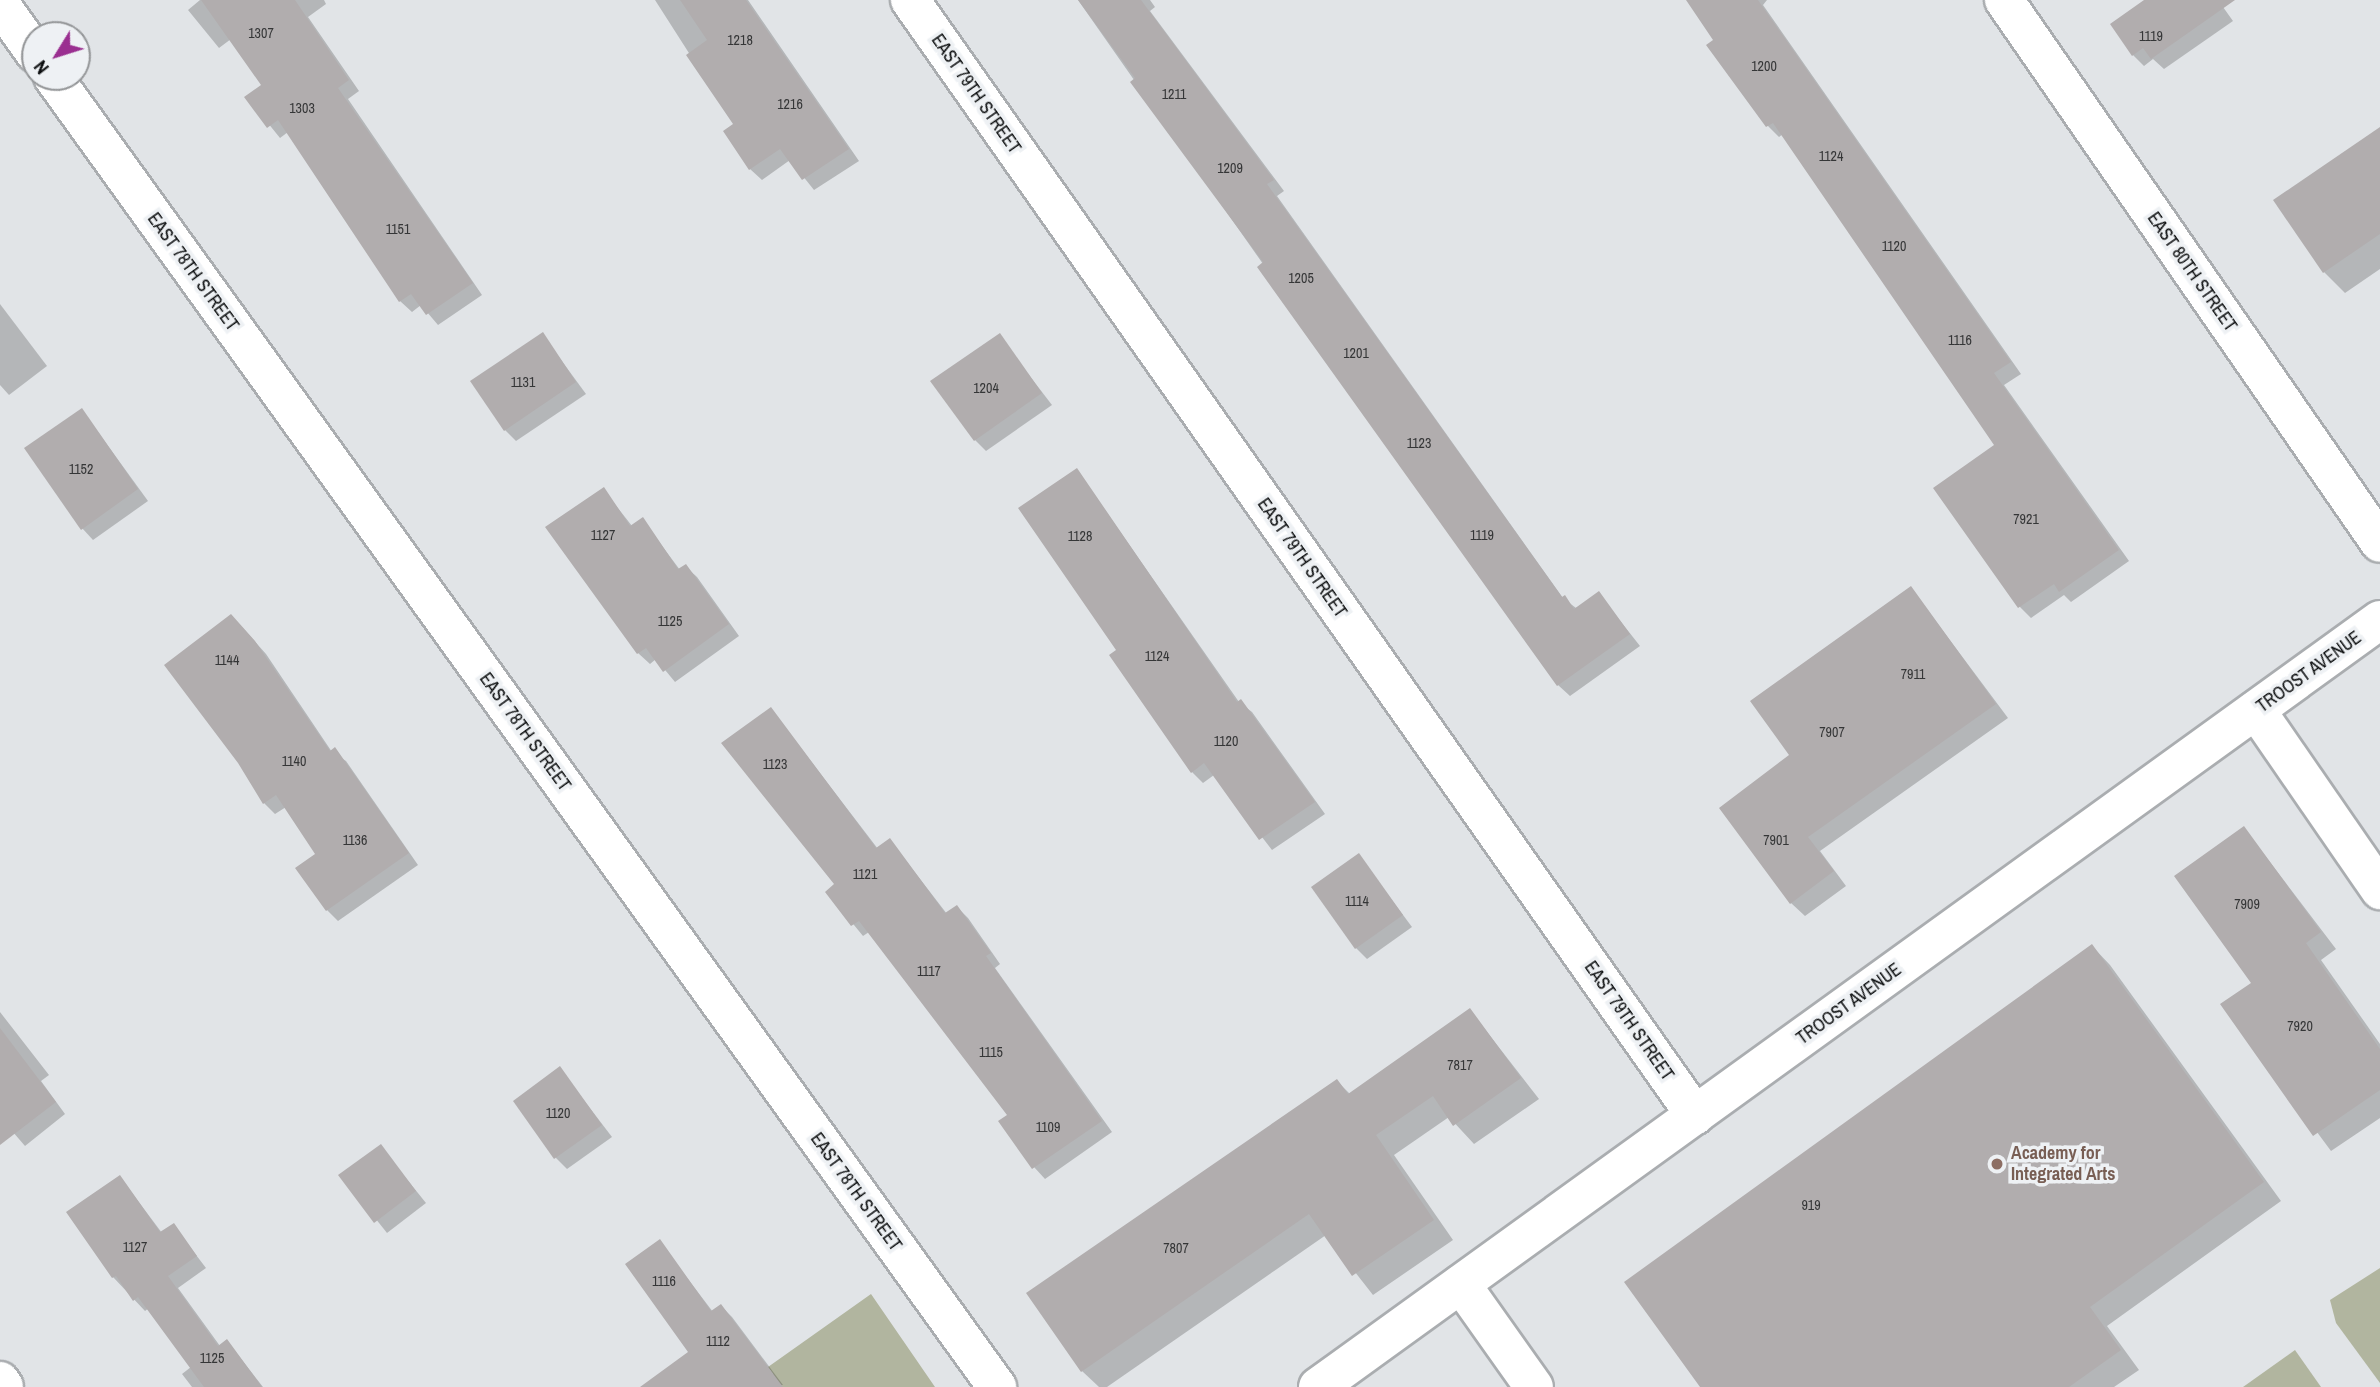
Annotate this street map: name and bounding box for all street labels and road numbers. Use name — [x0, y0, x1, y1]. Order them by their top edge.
street label: EAST 79TH STREET — [927, 30, 1025, 158]
street label: EAST 80TH STREET — [2143, 208, 2241, 336]
street label: EAST 78TH STREET — [143, 209, 243, 335]
street label: EAST 79TH STREET — [1253, 494, 1351, 622]
street label: TROOST AVENUE — [2252, 626, 2366, 718]
street label: EAST 78TH STREET — [475, 669, 575, 795]
street label: EAST 79TH STREET — [1580, 957, 1678, 1085]
street label: TROOST AVENUE — [1792, 958, 1906, 1050]
street label: EAST 78TH STREET — [806, 1129, 906, 1255]

